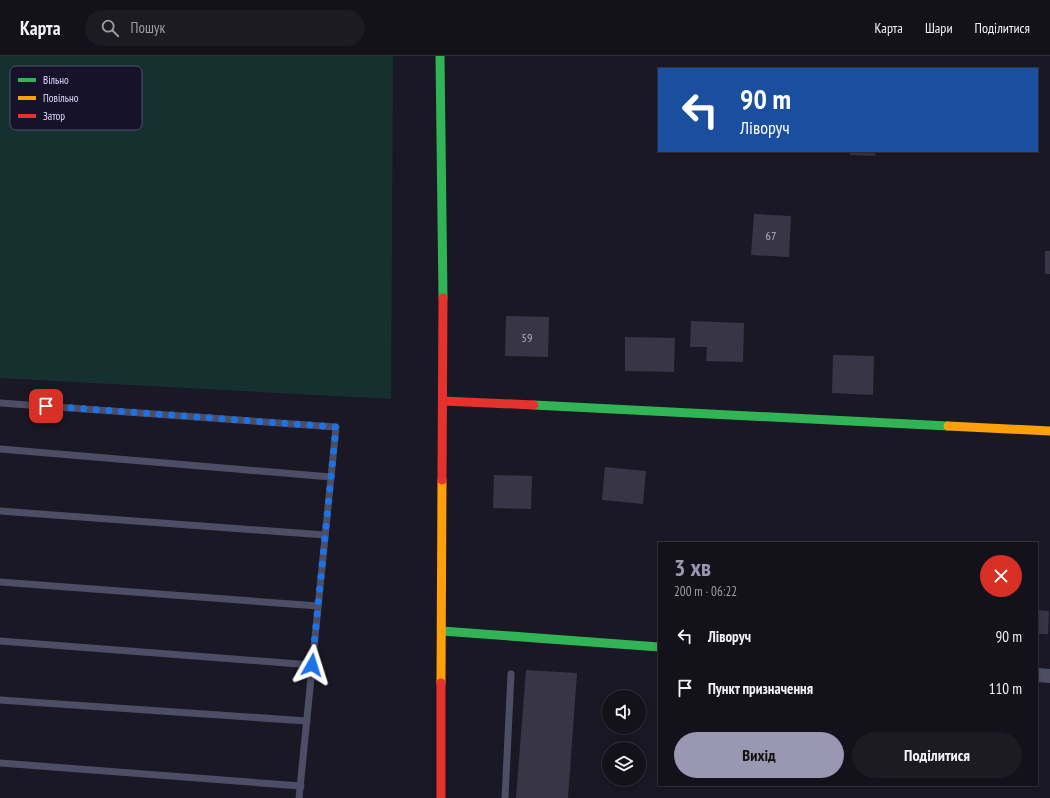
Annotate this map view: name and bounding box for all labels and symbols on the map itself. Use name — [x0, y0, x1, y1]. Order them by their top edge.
legend — [10, 66, 142, 130]
text: Вільно — [43, 73, 69, 87]
text: Повільно — [43, 91, 79, 105]
text: Затор — [43, 109, 65, 123]
house number: 67 — [766, 228, 776, 243]
house number: 59 — [522, 330, 532, 345]
pin — [29, 389, 63, 423]
position arrow — [291, 644, 333, 686]

